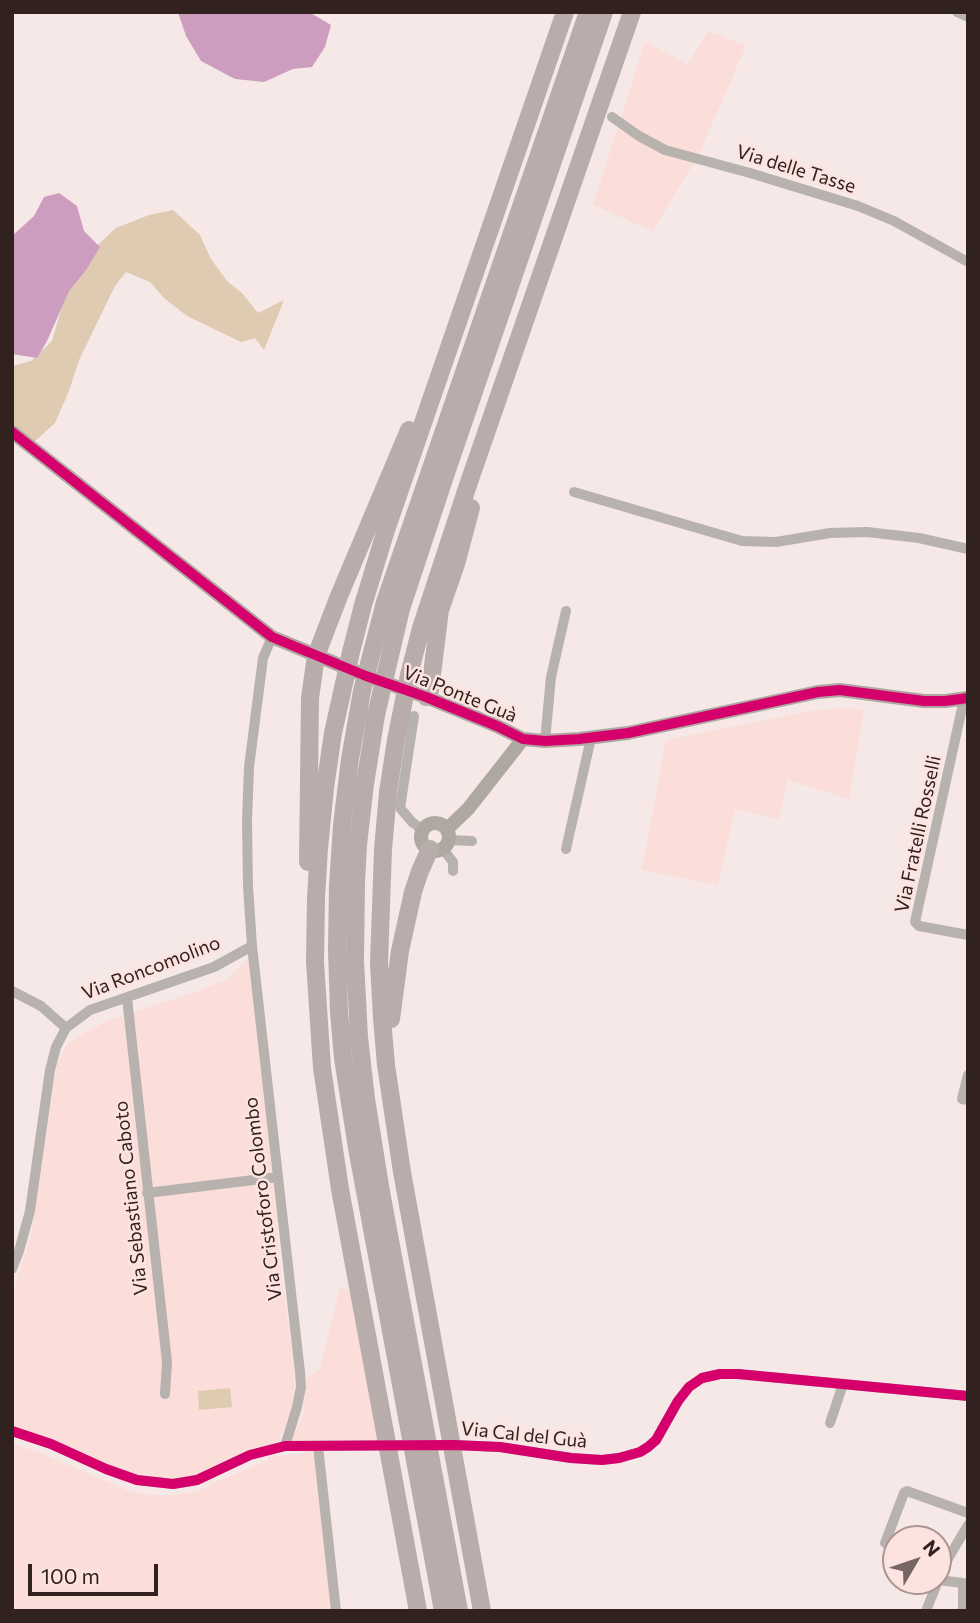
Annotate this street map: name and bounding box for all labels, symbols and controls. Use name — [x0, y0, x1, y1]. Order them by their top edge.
street label: Via delle Tasse — [734, 140, 858, 198]
street label: Via Ponte Guà — [400, 661, 520, 727]
street label: Via Fratelli Rosselli — [890, 753, 946, 915]
street label: Via Roncomolino — [79, 931, 223, 1005]
street label: Via Cristoforo Colombo — [239, 1096, 287, 1302]
street label: Via Sebastiano Caboto — [109, 1100, 153, 1296]
street label: Via Cal del Guà — [460, 1417, 588, 1453]
north arrow — [882, 1525, 952, 1595]
text: N — [919, 1535, 946, 1561]
scale bar — [32, 1550, 161, 1594]
text: 100 m — [41, 1563, 100, 1588]

